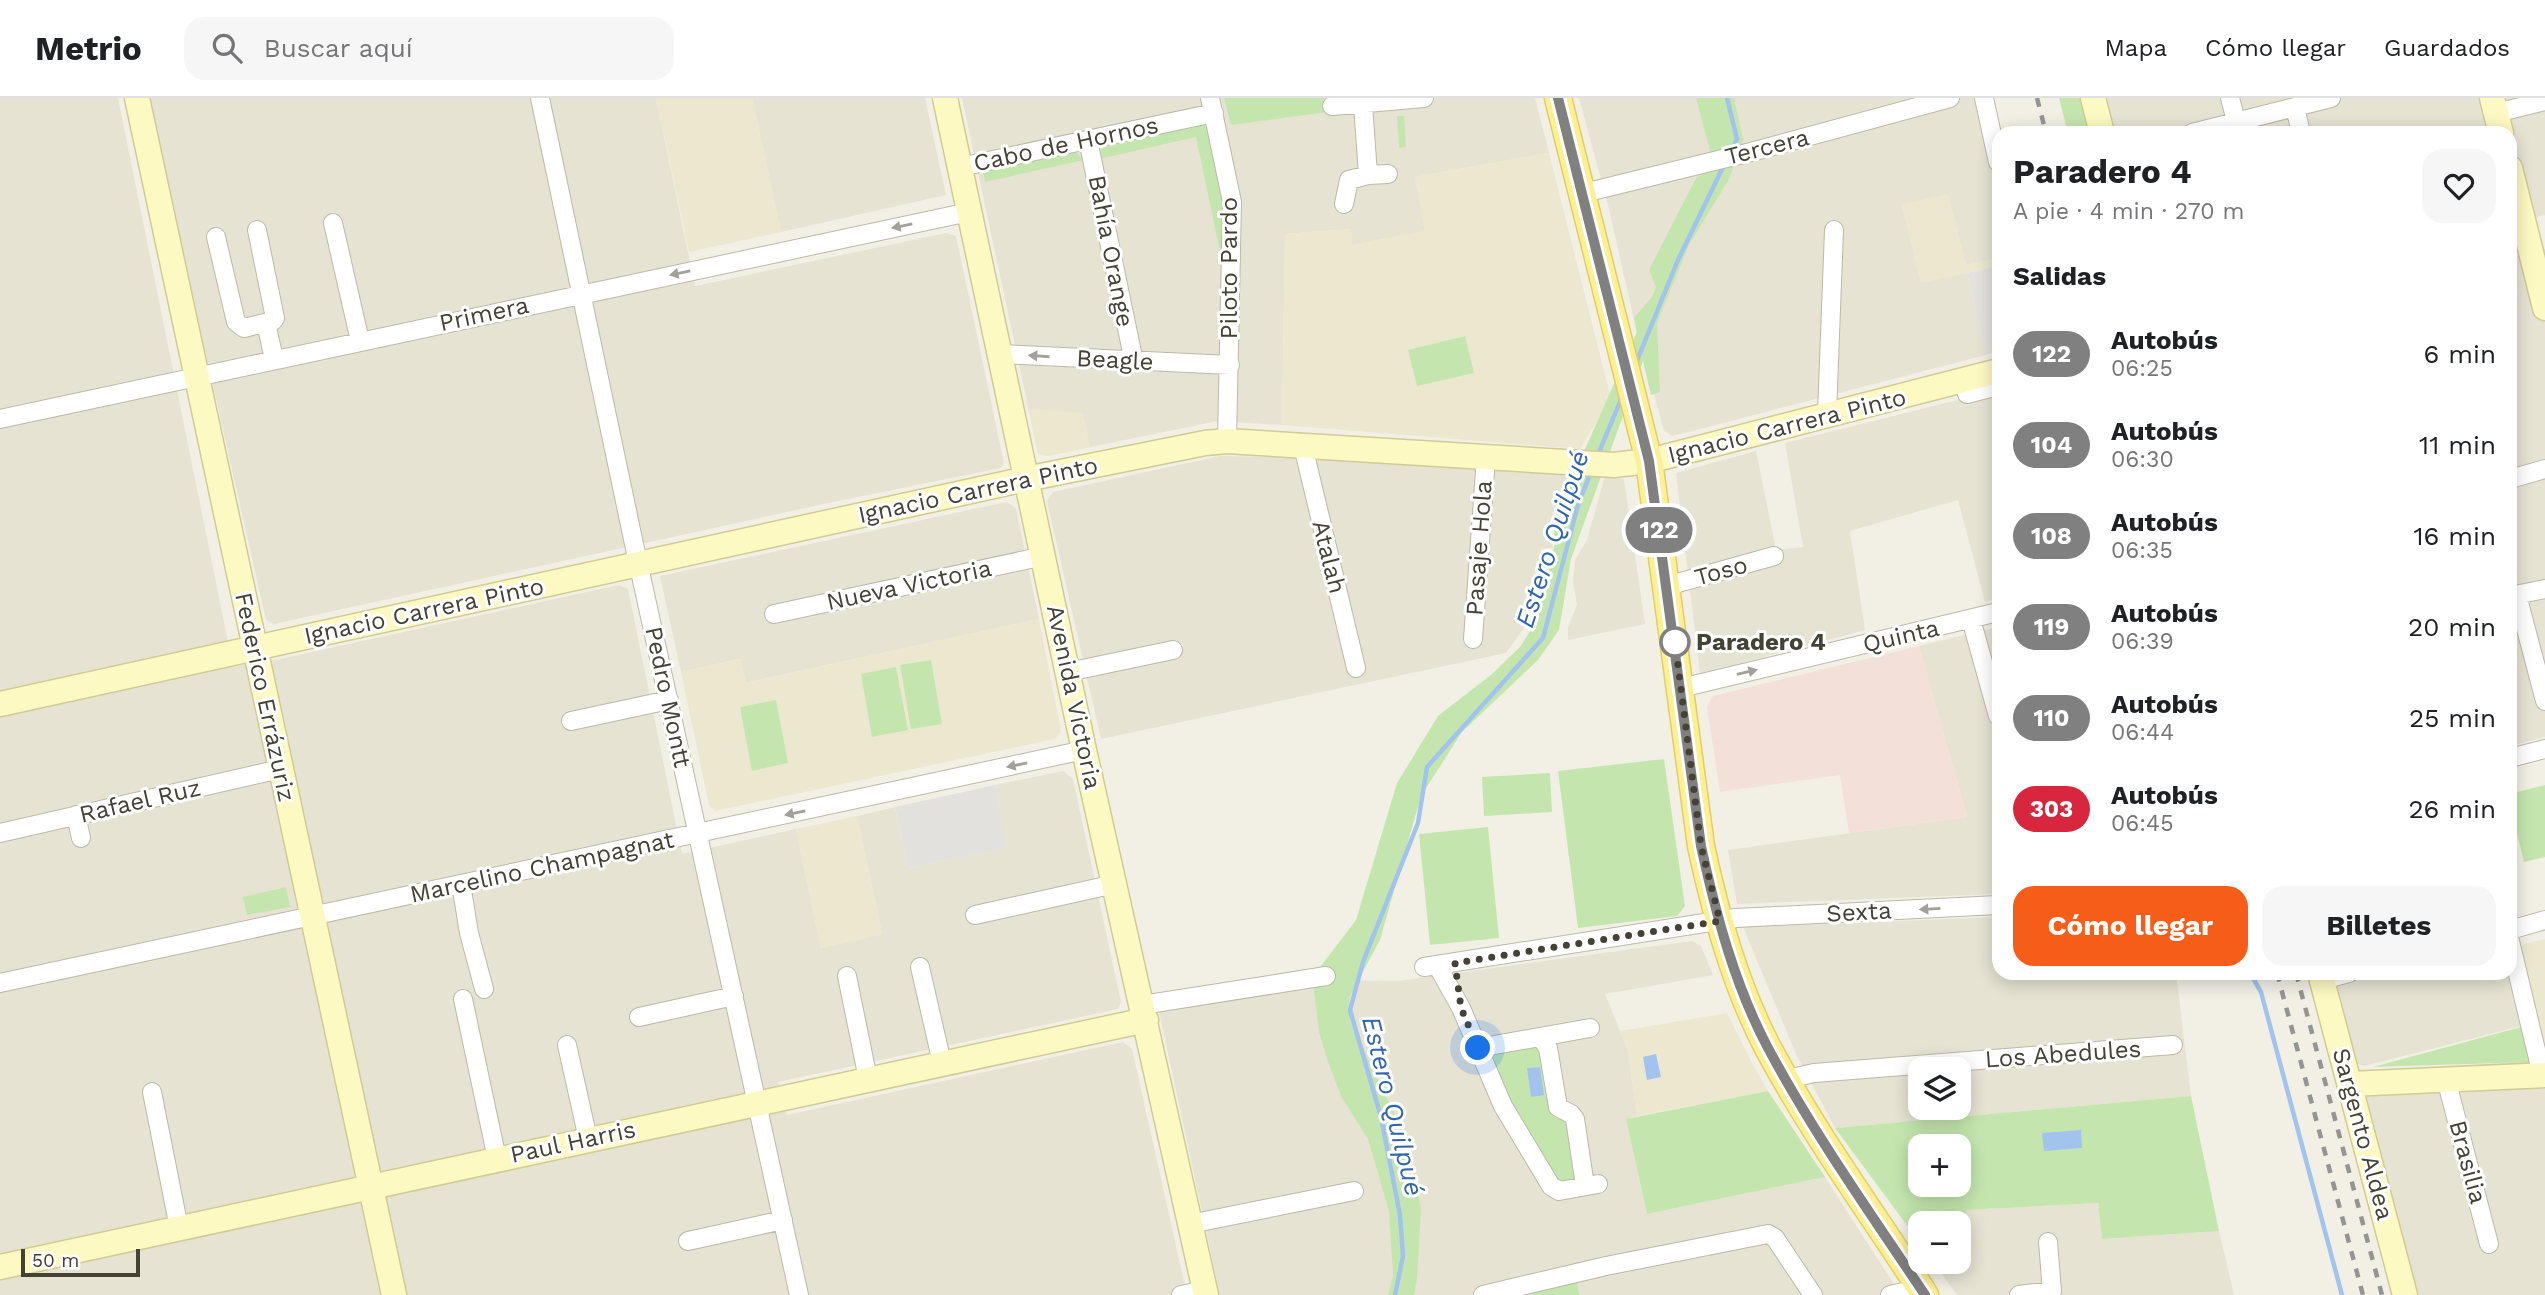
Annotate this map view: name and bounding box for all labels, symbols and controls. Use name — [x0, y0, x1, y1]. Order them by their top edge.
search box — [184, 17, 674, 80]
text: Metrio — [35, 29, 142, 68]
icon: search — [208, 29, 246, 67]
text: Buscar aquí — [264, 33, 413, 63]
text: Mapa — [2105, 34, 2167, 62]
text: Cómo llegar — [2205, 34, 2346, 62]
text: Guardados — [2384, 34, 2510, 62]
street label: Cabo de Hornos — [971, 111, 1161, 177]
street label: Tercera — [1722, 123, 1812, 171]
button: heart — [2422, 149, 2496, 223]
text: Paradero 4 — [2013, 152, 2191, 191]
street label: Bahía Orange — [1083, 173, 1139, 329]
street label: Piloto Pardo — [1215, 197, 1243, 339]
text: A pie · 4 min · 270 m — [2013, 198, 2244, 225]
one-way arrow — [891, 220, 913, 231]
text: Salidas — [2013, 261, 2106, 291]
one-way arrow — [669, 267, 691, 278]
street label: Primera — [437, 291, 531, 337]
text: Autobús — [2111, 325, 2218, 355]
text: 6 min — [2424, 339, 2496, 369]
text: 122 — [2032, 340, 2071, 368]
street label: Beagle — [1076, 344, 1154, 376]
one-way arrow — [1028, 350, 1050, 361]
text: 06:25 — [2111, 355, 2173, 382]
street label: Ignacio Carrera Pinto — [1665, 383, 1909, 469]
text: Autobús — [2111, 416, 2218, 446]
text: 11 min — [2419, 430, 2496, 460]
text: 104 — [2031, 431, 2072, 459]
text: 06:30 — [2111, 446, 2174, 473]
water label: Estero Quilpué — [1509, 447, 1595, 631]
street label: Ignacio Carrera Pinto — [856, 451, 1100, 529]
street label: Pasaje Hola — [1460, 479, 1498, 617]
line badge: 122 — [1619, 507, 1699, 553]
text: Autobús — [2111, 507, 2218, 537]
text: 122 — [1640, 516, 1678, 544]
street label: Atalah — [1306, 517, 1352, 597]
text: 16 min — [2413, 521, 2496, 551]
text: 108 — [2031, 522, 2072, 550]
text: 06:35 — [2111, 537, 2173, 564]
street label: Toso — [1692, 551, 1750, 591]
street label: Nueva Victoria — [824, 554, 994, 616]
street label: Ignacio Carrera Pinto — [302, 572, 546, 650]
street label: Federico Errázuriz — [229, 590, 301, 804]
text: Autobús — [2111, 598, 2218, 628]
street label: Avenida Victoria — [1041, 602, 1107, 792]
text: 20 min — [2408, 612, 2496, 642]
text: 119 — [2034, 613, 2069, 641]
street label: Quinta — [1860, 614, 1942, 658]
street label: Pedro Montt — [639, 624, 697, 770]
marker: Paradero 4 — [1660, 627, 1690, 657]
place label: Paradero 4 — [1696, 628, 1826, 656]
text: 06:39 — [2111, 628, 2174, 655]
one-way arrow — [1736, 667, 1758, 678]
text: Autobús — [2111, 689, 2218, 719]
text: 25 min — [2409, 703, 2496, 733]
text: 110 — [2033, 704, 2070, 732]
text: 06:44 — [2111, 719, 2174, 746]
one-way arrow — [1006, 759, 1028, 770]
street label: Rafael Ruz — [77, 773, 203, 829]
text: Autobús — [2111, 780, 2218, 810]
text: 26 min — [2408, 794, 2496, 824]
text: 303 — [2030, 795, 2073, 823]
one-way arrow — [784, 807, 806, 818]
text: 06:45 — [2111, 810, 2174, 837]
street label: Marcelino Champagnat — [408, 825, 676, 909]
button: Cómo llegar — [2013, 886, 2248, 966]
button: Billetes — [2262, 886, 2496, 966]
street label: Sexta — [1826, 896, 1892, 928]
one-way arrow — [1919, 903, 1941, 914]
water label: Estero Quilpué — [1356, 1013, 1430, 1199]
your location — [1460, 1030, 1495, 1065]
street label: Los Abedules — [1984, 1035, 2142, 1073]
street label: Sargento Aldea — [2327, 1045, 2399, 1223]
map controls — [1908, 1057, 1971, 1274]
button: layers — [1908, 1057, 1971, 1120]
street label: Paul Harris — [508, 1115, 638, 1169]
street label: Brasilia — [2443, 1117, 2493, 1207]
button: + — [1908, 1134, 1971, 1197]
button: − — [1908, 1211, 1971, 1274]
scale bar — [21, 1246, 140, 1278]
text: 50 m — [32, 1249, 79, 1272]

